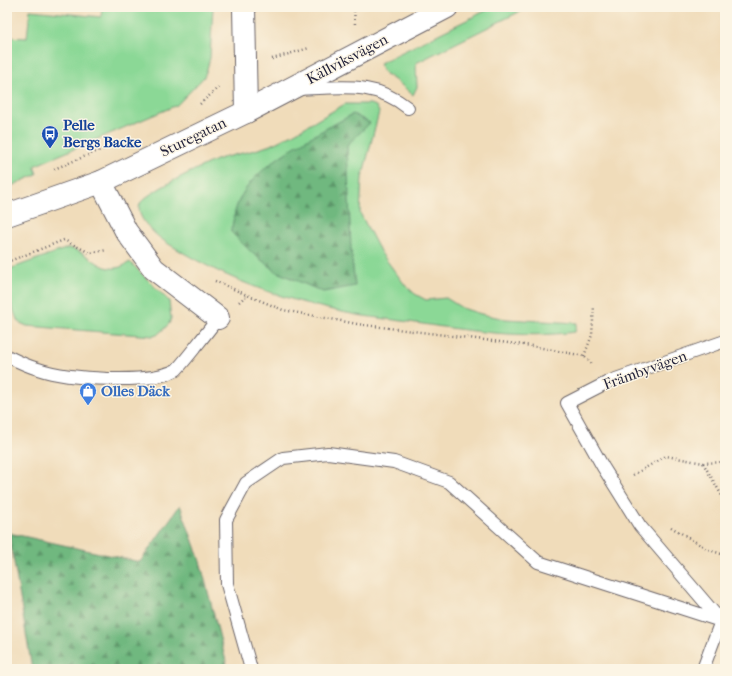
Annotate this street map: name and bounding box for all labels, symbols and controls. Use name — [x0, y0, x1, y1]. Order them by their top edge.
street label: Källviksvägen — [303, 30, 391, 88]
street label: Sturegatan — [157, 113, 229, 161]
place label: Pelle Bergs Backe — [63, 116, 142, 151]
bus stop icon: Pelle Bergs Backe — [40, 124, 60, 149]
street label: Främbyvägen — [601, 346, 690, 393]
shop icon: Olles Däck — [78, 381, 98, 406]
place label: Olles Däck — [101, 382, 171, 400]

